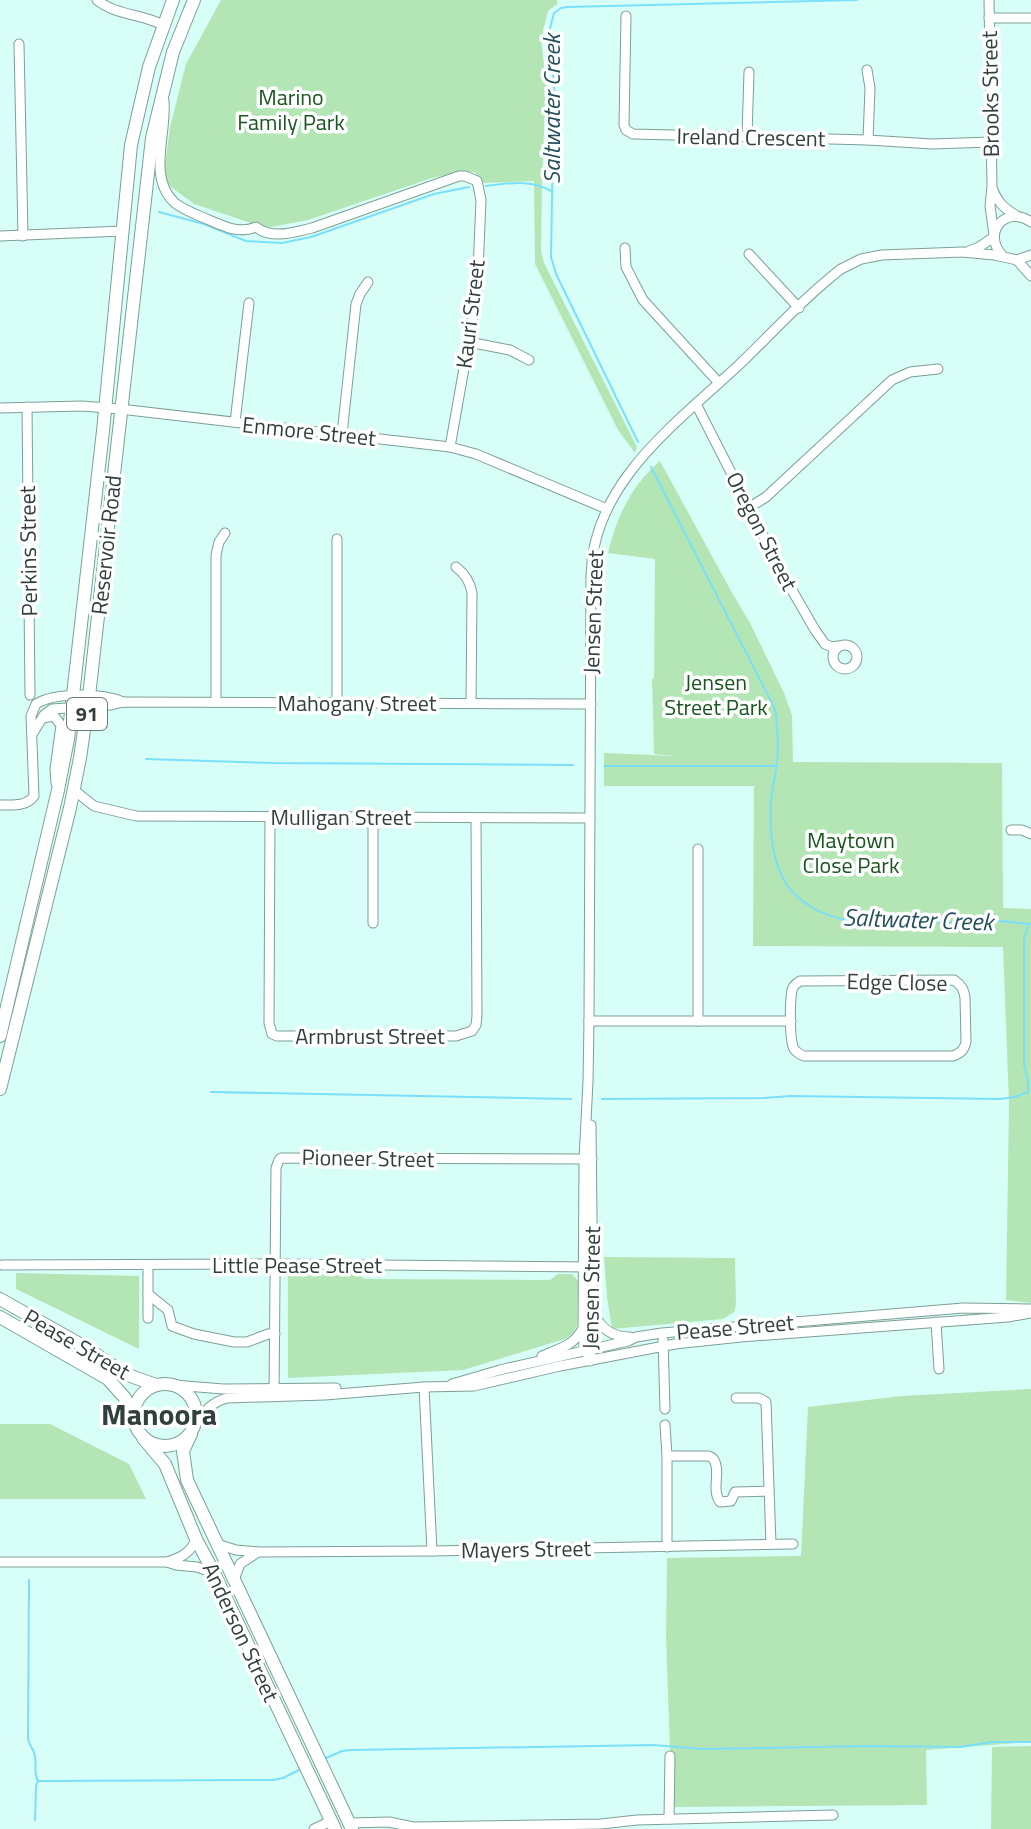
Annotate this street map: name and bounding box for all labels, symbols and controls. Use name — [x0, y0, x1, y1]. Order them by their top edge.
street label: Brooks Street — [972, 30, 1008, 158]
water label: Saltwater Creek — [533, 31, 569, 184]
park label: Marino Family Park — [237, 80, 345, 139]
street label: Ireland Crescent — [676, 119, 826, 155]
street label: Kauri Street — [446, 257, 494, 370]
street label: Enmore Street — [241, 407, 378, 455]
street label: Oregon Street — [717, 466, 807, 597]
street label: Reservoir Road — [82, 473, 130, 617]
street label: Perkins Street — [10, 485, 46, 617]
street label: Jensen Street — [574, 549, 612, 675]
park label: Jensen Street Park — [664, 665, 768, 724]
street label: Mahogany Street — [277, 686, 437, 720]
road number: 91 — [67, 698, 107, 730]
street label: Mulligan Street — [271, 800, 412, 834]
park label: Maytown Close Park — [803, 823, 900, 882]
water label: Saltwater Creek — [842, 898, 997, 940]
street label: Edge Close — [846, 964, 948, 1000]
street label: Armbrust Street — [295, 1019, 445, 1053]
street label: Pioneer Street — [301, 1140, 435, 1176]
street label: Jensen Street — [573, 1225, 609, 1350]
street label: Little Pease Street — [212, 1248, 382, 1282]
street label: Pease Street — [17, 1300, 137, 1388]
street label: Pease Street — [675, 1305, 796, 1349]
district label: Manoora — [101, 1391, 217, 1437]
street label: Mayers Street — [461, 1531, 592, 1567]
street label: Anderson Street — [194, 1557, 288, 1708]

